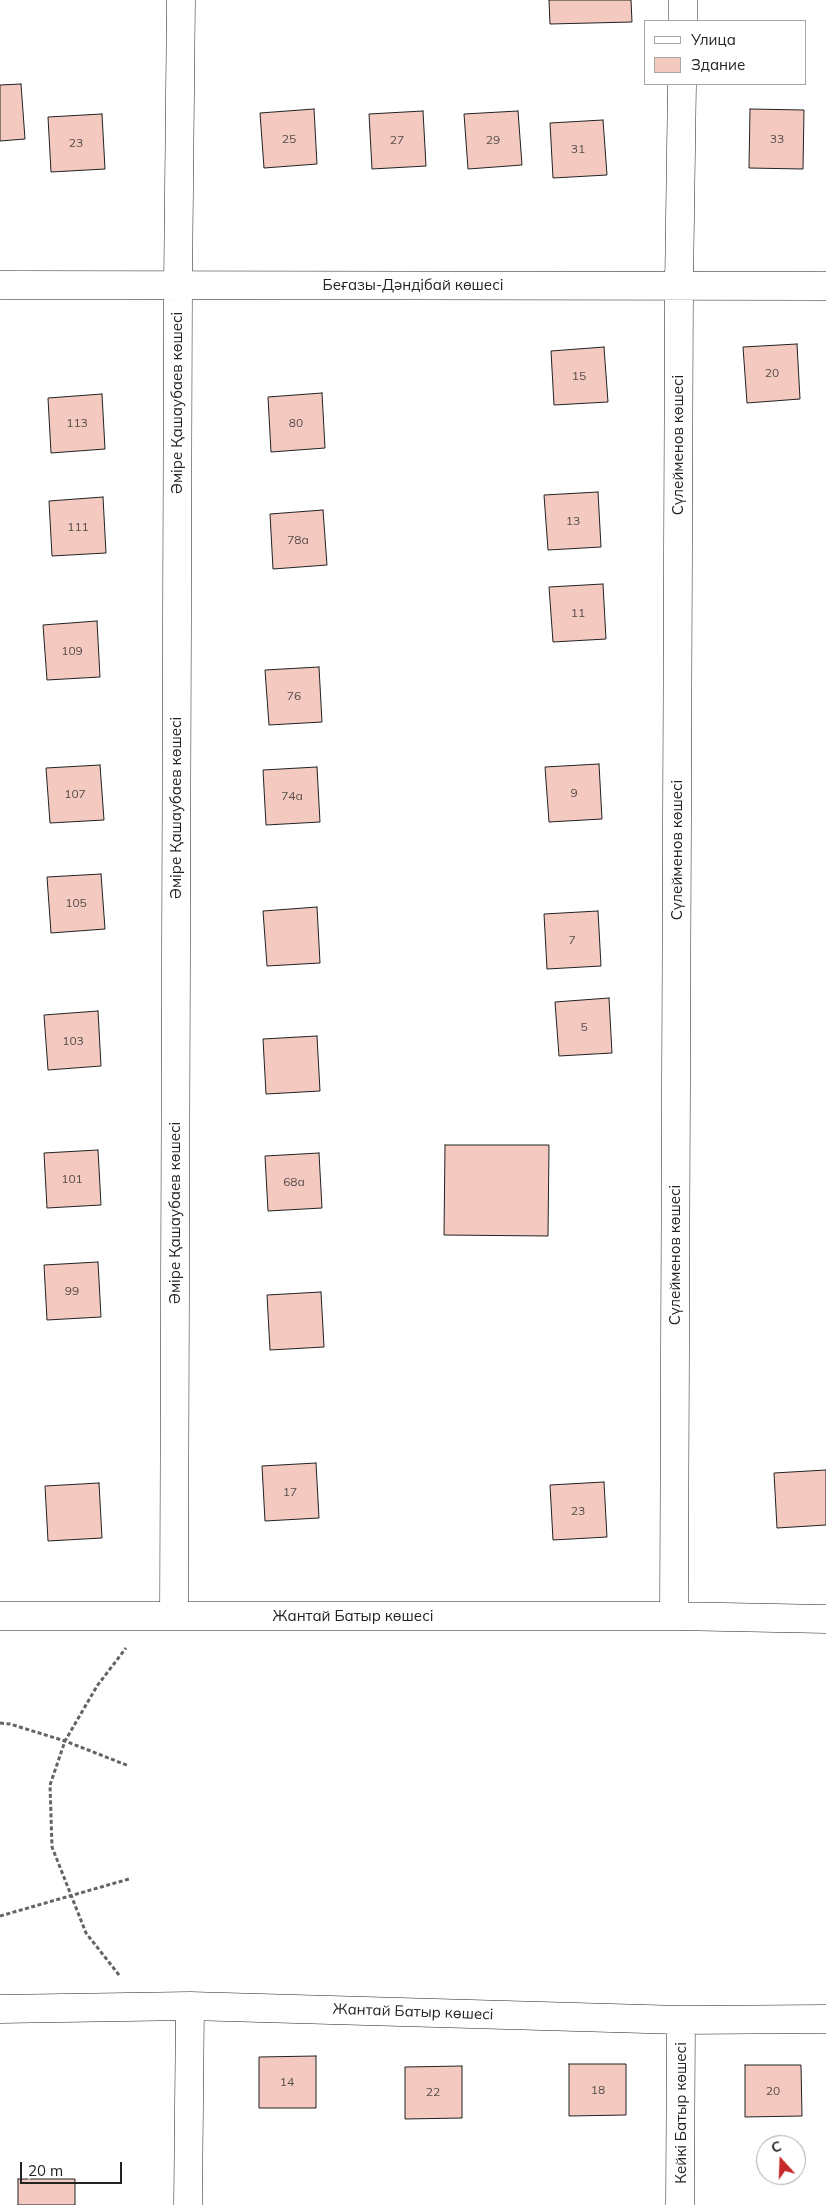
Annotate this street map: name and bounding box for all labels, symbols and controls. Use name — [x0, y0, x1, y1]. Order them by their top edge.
legend — [644, 20, 806, 85]
text: Улица — [691, 30, 736, 49]
text: Здание — [691, 55, 745, 74]
house number: 25 — [282, 132, 296, 146]
house number: 33 — [770, 132, 784, 146]
house number: 27 — [390, 133, 404, 147]
house number: 29 — [486, 133, 500, 147]
house number: 23 — [69, 136, 83, 150]
house number: 31 — [571, 142, 585, 156]
street label: Беғазы-Дәндібай көшесі — [323, 276, 503, 294]
street label: Әміре Қашаубаев көшесі — [168, 312, 186, 494]
house number: 20 — [765, 366, 779, 380]
house number: 15 — [572, 369, 586, 383]
street label: Сүлейменов көшесі — [669, 375, 687, 515]
house number: 113 — [66, 416, 88, 430]
house number: 80 — [289, 416, 303, 430]
house number: 13 — [566, 514, 580, 528]
house number: 111 — [67, 520, 89, 534]
house number: 78а — [287, 533, 309, 547]
house number: 11 — [571, 606, 585, 620]
house number: 109 — [61, 644, 83, 658]
house number: 76 — [287, 689, 301, 703]
street label: Әміре Қашаубаев көшесі — [167, 717, 185, 899]
street label: Сүлейменов көшесі — [668, 780, 686, 920]
house number: 9 — [570, 786, 578, 800]
house number: 107 — [64, 787, 86, 801]
house number: 74а — [281, 789, 303, 803]
house number: 105 — [65, 896, 87, 910]
house number: 7 — [568, 933, 576, 947]
house number: 5 — [580, 1020, 588, 1034]
house number: 103 — [62, 1034, 84, 1048]
street label: Әміре Қашаубаев көшесі — [166, 1122, 184, 1304]
house number: 101 — [61, 1172, 83, 1186]
house number: 68а — [283, 1175, 305, 1189]
street label: Сүлейменов көшесі — [666, 1185, 684, 1325]
house number: 99 — [65, 1284, 79, 1298]
house number: 17 — [283, 1485, 297, 1499]
house number: 23 — [571, 1504, 585, 1518]
street label: Жантай Батыр көшесі — [273, 1607, 433, 1625]
street label: Жантай Батыр көшесі — [332, 2000, 494, 2024]
street label: Кейкі Батыр көшесі — [672, 2042, 690, 2184]
house number: 14 — [280, 2075, 294, 2089]
house number: 18 — [591, 2083, 605, 2097]
house number: 20 — [766, 2084, 780, 2098]
house number: 22 — [426, 2085, 440, 2099]
north arrow — [756, 2135, 806, 2185]
text: С — [769, 2137, 784, 2157]
scale bar — [22, 2152, 125, 2184]
text: 20 m — [28, 2161, 63, 2180]

